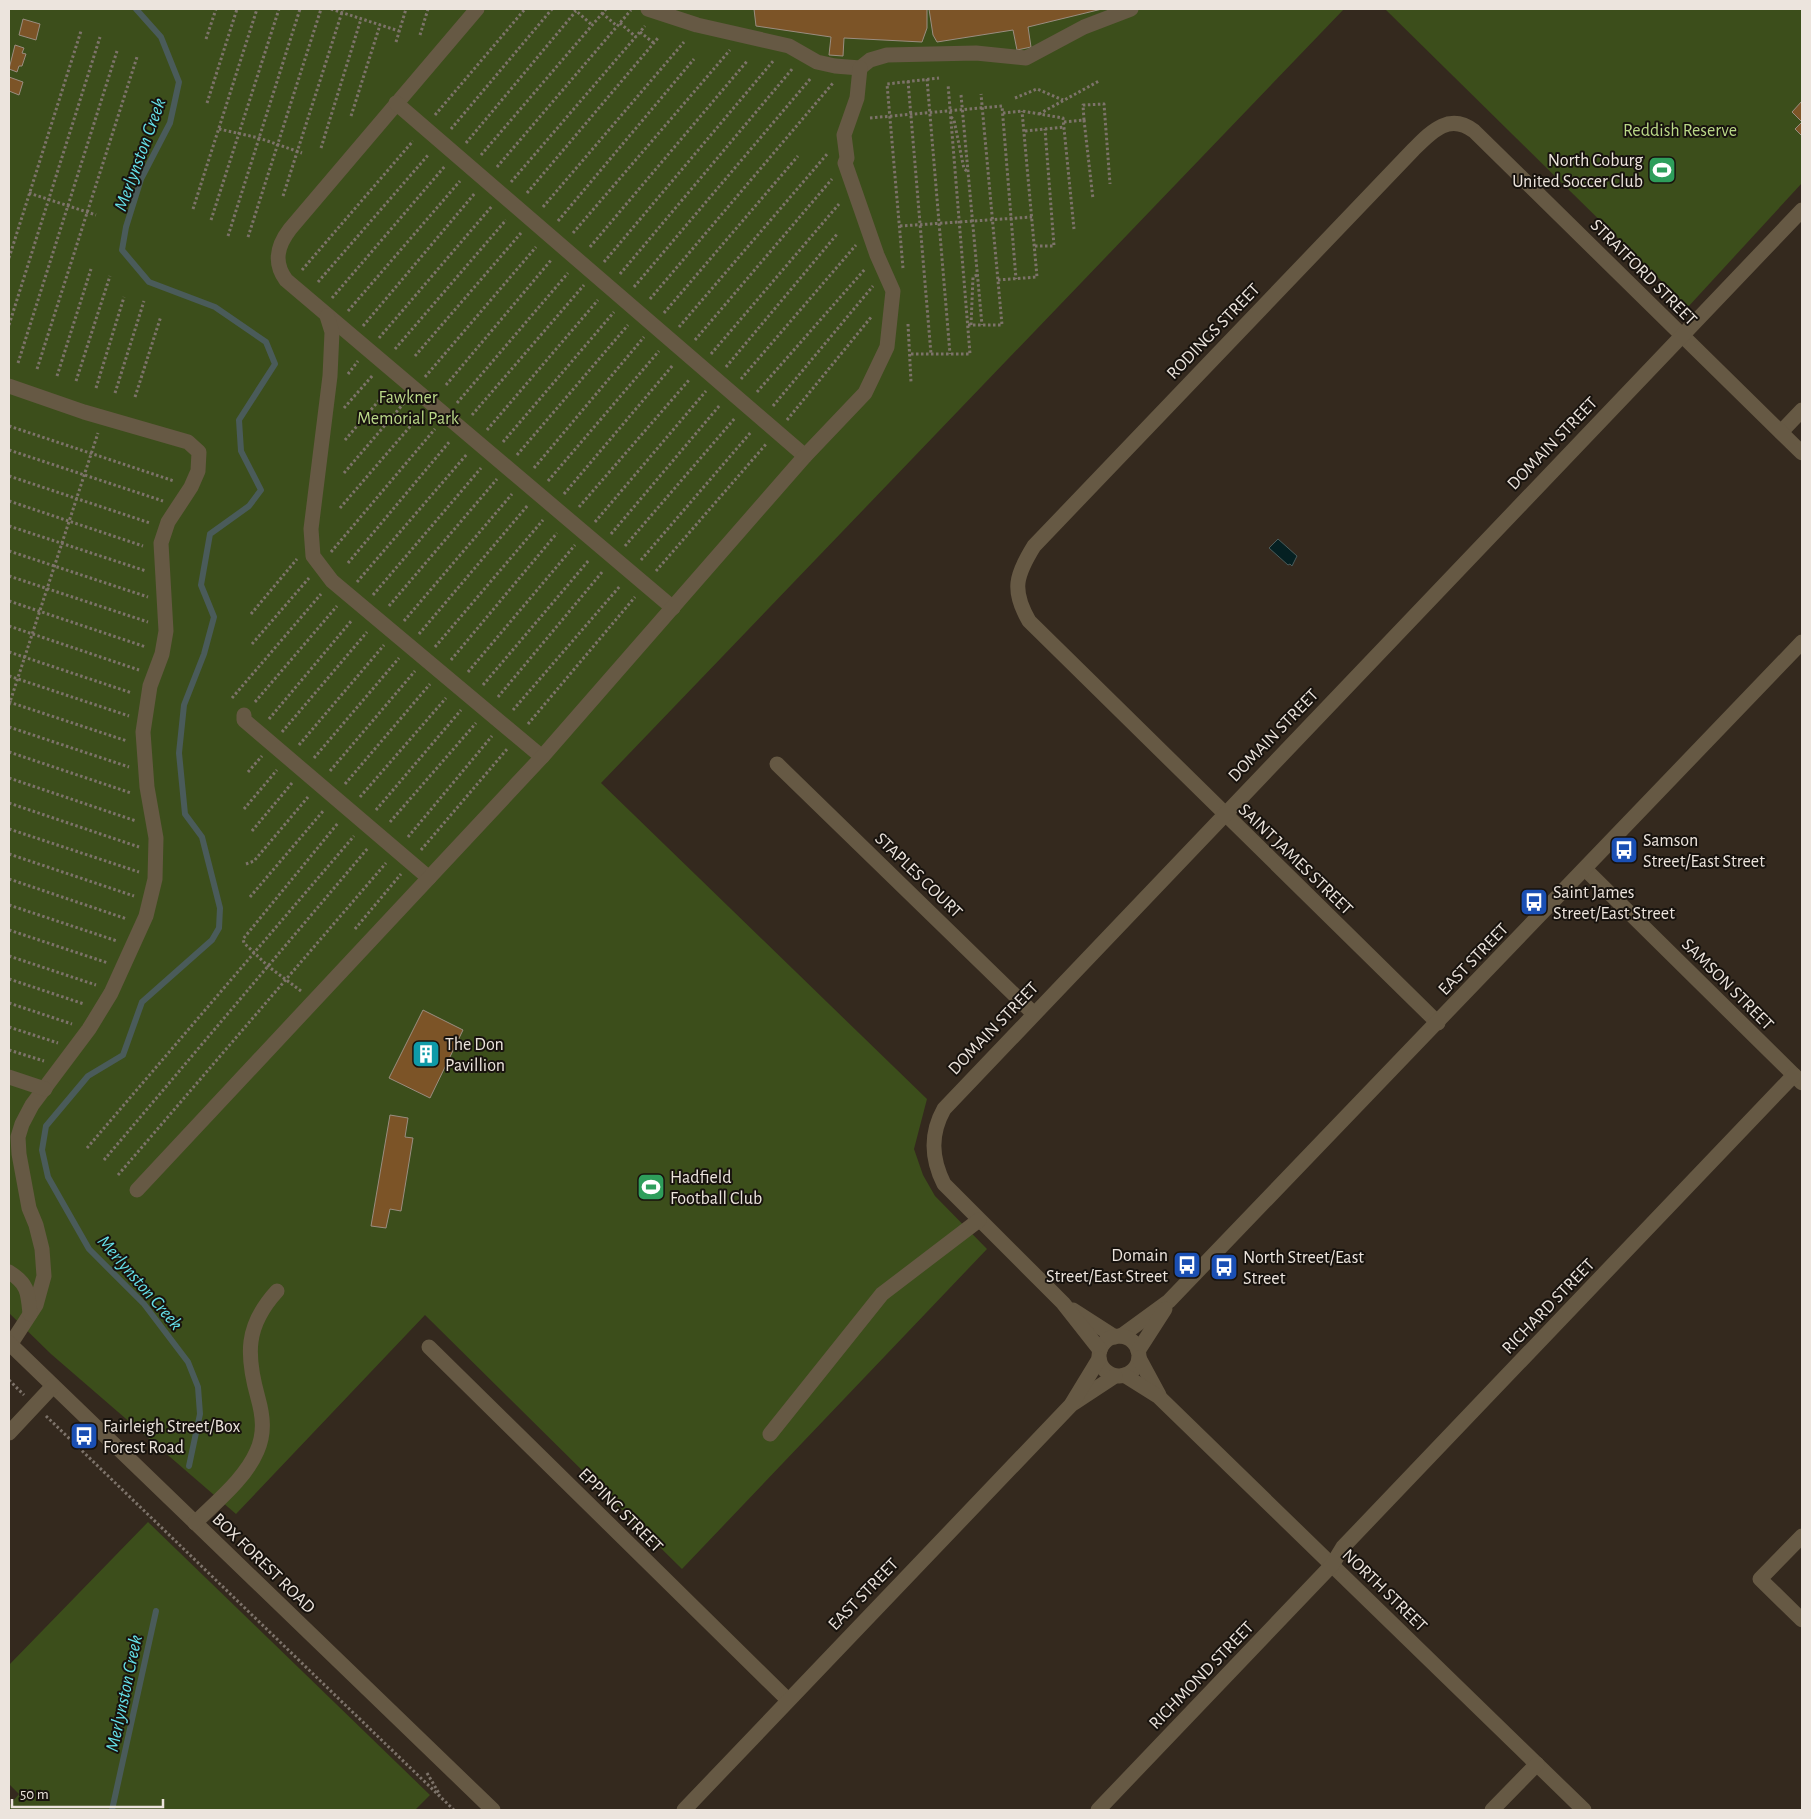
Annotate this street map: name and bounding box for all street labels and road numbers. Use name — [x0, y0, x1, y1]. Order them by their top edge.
street label: STRATFORD STREET — [1587, 216, 1700, 329]
street label: RODINGS STREET — [1164, 280, 1264, 383]
street label: DOMAIN STREET — [1504, 394, 1601, 493]
street label: DOMAIN STREET — [1225, 686, 1322, 785]
street label: SAINT JAMES STREET — [1235, 801, 1356, 919]
street label: STAPLES COURT — [871, 830, 966, 922]
street label: EAST STREET — [1435, 920, 1512, 999]
street label: SAMSON STREET — [1678, 935, 1777, 1034]
street label: DOMAIN STREET — [945, 979, 1042, 1078]
street label: RICHARD STREET — [1499, 1256, 1599, 1358]
street label: EPPING STREET — [575, 1465, 666, 1557]
street label: BOX FOREST ROAD — [208, 1510, 318, 1617]
street label: NORTH STREET — [1338, 1546, 1430, 1636]
street label: EAST STREET — [825, 1555, 902, 1634]
street label: RICHMOND STREET — [1146, 1618, 1258, 1733]

